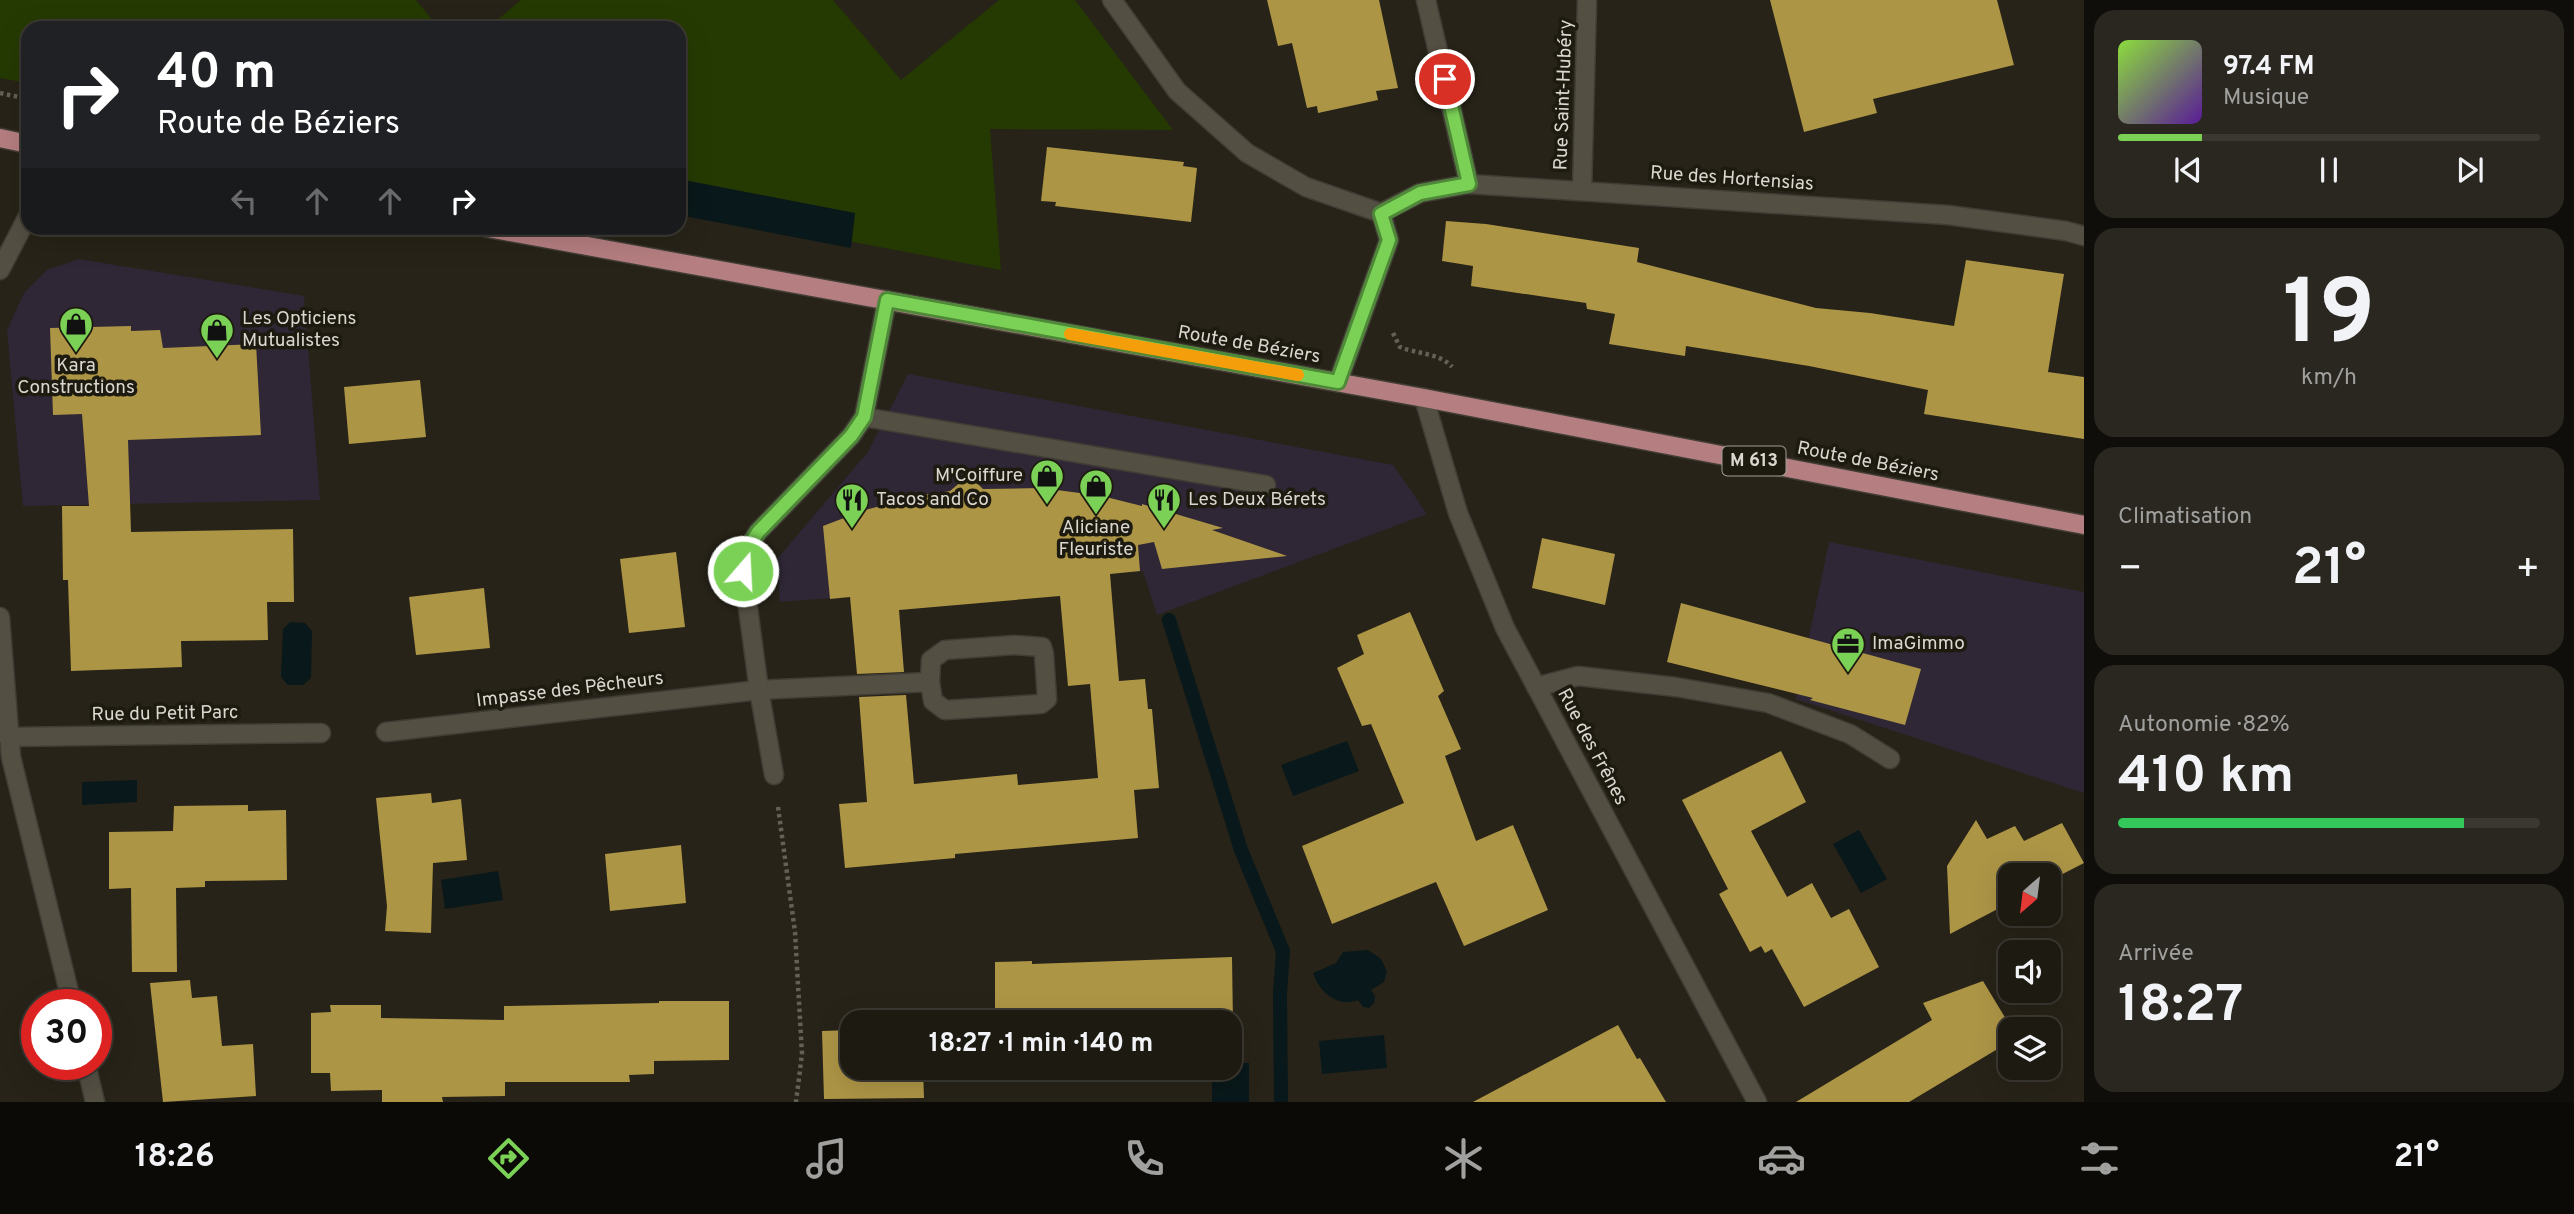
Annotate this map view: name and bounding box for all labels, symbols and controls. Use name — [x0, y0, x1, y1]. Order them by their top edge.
street label: Rue Saint-Hubéry — [1549, 19, 1579, 171]
text: 40 m — [157, 44, 276, 106]
icon: right — [42, 49, 133, 140]
pin — [1415, 49, 1475, 109]
text: 97.4 FM — [2223, 51, 2315, 84]
icon: arrive — [1426, 60, 1464, 98]
text: Musique — [2223, 84, 2309, 113]
text: Route de Béziers — [157, 105, 400, 145]
icon: previous — [2169, 151, 2207, 189]
icon: pause — [2310, 151, 2348, 189]
icon: next — [2451, 151, 2489, 189]
street label: Rue des Hortensias — [1649, 161, 1815, 197]
icon: left — [225, 182, 263, 220]
icon: ahead — [298, 182, 336, 220]
icon: ahead — [371, 182, 409, 220]
icon: right — [444, 182, 482, 220]
text: 19 — [2283, 261, 2375, 376]
shop icon: Kara Constructions — [57, 305, 95, 354]
place label: Les Opticiens Mutualistes — [242, 307, 357, 353]
shop icon: Les Opticiens Mutualistes — [198, 311, 236, 360]
street label: Route de Béziers — [1176, 321, 1322, 369]
place label: Kara Constructions — [17, 354, 135, 400]
text: km/h — [2301, 364, 2357, 393]
street label: Route de Béziers — [1795, 436, 1941, 488]
road number: M 613 — [1722, 447, 1786, 476]
shop icon: M'Coiffure — [1028, 457, 1066, 506]
place label: M'Coiffure — [935, 464, 1023, 488]
shop icon: Aliciane Fleuriste — [1077, 467, 1115, 516]
restaurant icon: Tacos and Co — [833, 481, 871, 530]
restaurant icon: Les Deux Bérets — [1145, 481, 1183, 530]
place label: Tacos and Co — [876, 488, 989, 512]
place label: Les Deux Bérets — [1188, 488, 1326, 512]
text: Climatisation — [2118, 503, 2252, 532]
place label: Aliciane Fleuriste — [1059, 516, 1133, 562]
position arrow — [706, 534, 780, 608]
text: 21° — [2292, 537, 2366, 603]
text: − — [2118, 546, 2143, 595]
text: + — [2515, 546, 2540, 595]
office icon: ImaGimmo — [1829, 625, 1867, 674]
place label: ImaGimmo — [1872, 632, 1965, 656]
street label: Impasse des Pêcheurs — [475, 667, 665, 713]
street label: Rue des Frênes — [1551, 685, 1633, 809]
street label: Rue du Petit Parc — [91, 701, 239, 727]
text: Autonomie · 82% — [2118, 711, 2290, 740]
text: 410 km — [2118, 745, 2294, 811]
north arrow — [1998, 863, 2062, 926]
map controls — [1998, 863, 2061, 1080]
button: sound — [1998, 940, 2061, 1003]
text: Arrivée — [2118, 940, 2194, 969]
text: 18:27 — [2118, 974, 2243, 1040]
speed limit sign: 30 — [21, 989, 112, 1080]
button: layers — [1998, 1017, 2061, 1080]
text: 18:27 · 1 min · 140 m — [929, 1028, 1153, 1061]
icon: directions — [484, 1134, 533, 1183]
icon: music — [802, 1134, 851, 1183]
icon: phone — [1120, 1134, 1169, 1183]
icon: climate — [1439, 1134, 1488, 1183]
icon: car — [1757, 1134, 1806, 1183]
icon: filters — [2075, 1134, 2124, 1183]
text: 18:26 — [135, 1138, 215, 1178]
text: 21° — [2394, 1138, 2439, 1178]

